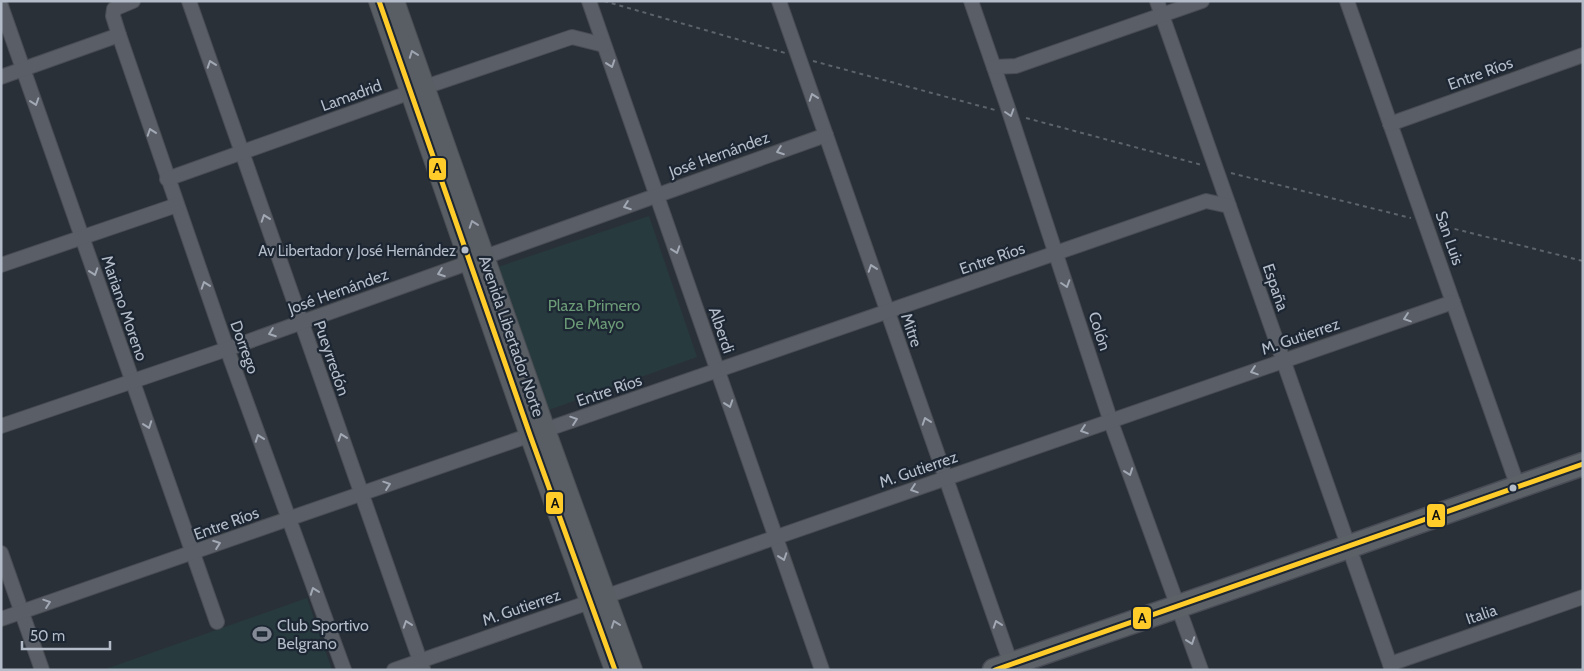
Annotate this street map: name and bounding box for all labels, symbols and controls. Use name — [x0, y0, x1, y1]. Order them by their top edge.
one-way arrow — [409, 50, 419, 58]
street label: Entre Ríos — [1445, 53, 1516, 94]
one-way arrow — [605, 59, 615, 68]
one-way arrow — [207, 61, 217, 69]
street label: Lamadrid — [318, 76, 384, 115]
one-way arrow — [809, 94, 819, 102]
one-way arrow — [29, 97, 39, 106]
one-way arrow — [1004, 109, 1014, 117]
street label: José Hernández — [665, 127, 772, 182]
one-way arrow — [147, 128, 157, 137]
one-way arrow — [776, 145, 785, 155]
line badge: A — [428, 157, 447, 181]
text: A — [433, 159, 442, 177]
one-way arrow — [623, 200, 632, 210]
street label: San Luis — [1431, 209, 1468, 268]
one-way arrow — [261, 214, 271, 223]
one-way arrow — [468, 220, 478, 228]
street label: Entre Ríos — [957, 238, 1028, 279]
place label: Av Libertador y José Hernández — [258, 242, 456, 260]
marker: Av Libertador y José Hernández — [460, 245, 470, 255]
one-way arrow — [670, 246, 680, 254]
street label: Mariano Moreno — [98, 253, 152, 364]
street label: Avenida Libertador Norte — [475, 253, 548, 419]
street label: España — [1259, 261, 1293, 314]
street label: José Hernández — [284, 264, 391, 319]
one-way arrow — [868, 264, 878, 272]
one-way arrow — [88, 267, 98, 276]
one-way arrow — [438, 267, 446, 277]
one-way arrow — [1060, 280, 1070, 288]
one-way arrow — [201, 282, 211, 290]
park label: Plaza Primero De Mayo — [548, 296, 641, 333]
street label: Alberdi — [705, 305, 738, 356]
street label: Colón — [1084, 309, 1115, 353]
street label: Mitre — [897, 311, 926, 350]
one-way arrow — [1403, 312, 1412, 322]
street label: M. Gutierrez — [1259, 314, 1342, 359]
street label: Dorrego — [226, 318, 263, 377]
street label: Pueyrredón — [310, 318, 353, 398]
one-way arrow — [268, 327, 277, 337]
one-way arrow — [1250, 365, 1258, 375]
street label: Entre Ríos — [574, 370, 645, 411]
one-way arrow — [723, 399, 733, 408]
one-way arrow — [569, 416, 578, 426]
one-way arrow — [922, 417, 932, 426]
one-way arrow — [142, 420, 152, 429]
one-way arrow — [1080, 424, 1088, 434]
one-way arrow — [338, 434, 348, 442]
one-way arrow — [255, 435, 265, 443]
street label: M. Gutierrez — [877, 447, 960, 492]
one-way arrow — [1123, 467, 1133, 475]
one-way arrow — [383, 481, 391, 491]
one-way arrow — [910, 483, 918, 493]
unlabelled marker — [1508, 483, 1518, 493]
line badge: A — [545, 491, 564, 515]
text: A — [551, 494, 560, 512]
street label: Entre Ríos — [191, 503, 262, 544]
line badge: A — [1426, 503, 1446, 528]
text: A — [1432, 506, 1441, 524]
one-way arrow — [213, 540, 221, 550]
one-way arrow — [777, 553, 787, 561]
street label: M. Gutierrez — [480, 585, 563, 630]
one-way arrow — [310, 587, 320, 596]
one-way arrow — [43, 599, 51, 609]
street label: Italia — [1463, 600, 1500, 629]
line badge: A — [1132, 606, 1152, 630]
text: A — [1138, 609, 1147, 627]
place label: Club Sportivo Belgrano — [277, 616, 369, 653]
scale bar — [22, 618, 110, 650]
one-way arrow — [403, 620, 413, 628]
one-way arrow — [611, 620, 621, 629]
one-way arrow — [993, 620, 1003, 629]
sports icon: Club Sportivo Belgrano — [251, 623, 273, 645]
text: 50 m — [30, 627, 65, 645]
one-way arrow — [1185, 636, 1195, 644]

